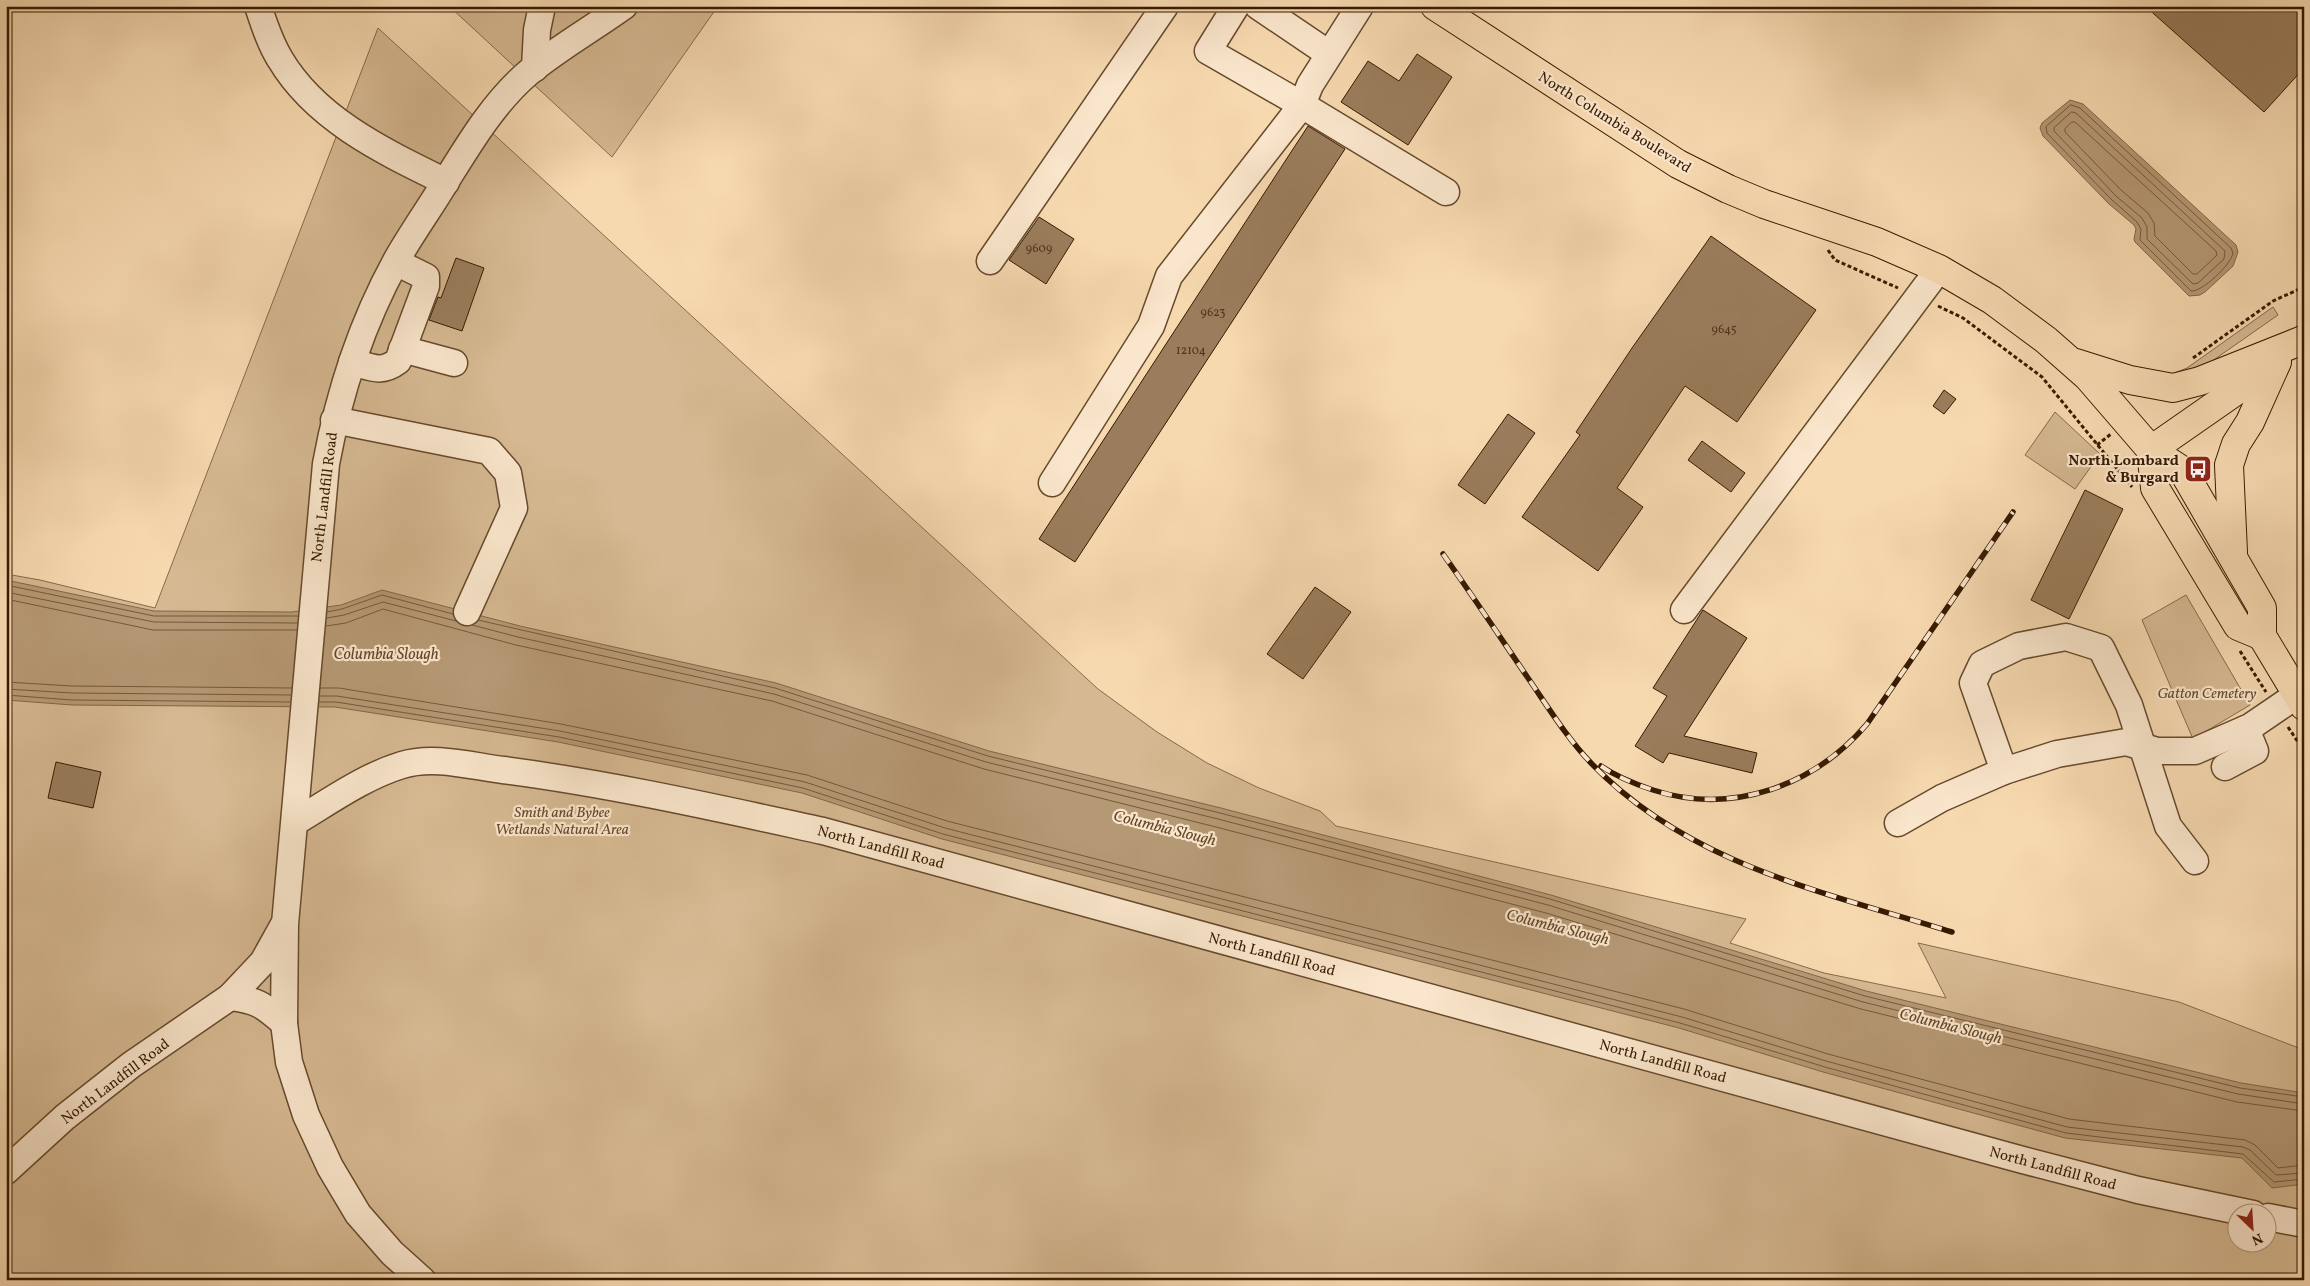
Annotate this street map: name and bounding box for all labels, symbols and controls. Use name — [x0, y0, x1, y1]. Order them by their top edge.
street label: North Columbia Boulevard — [1534, 67, 1695, 179]
house number: 9609 — [1026, 241, 1052, 257]
house number: 9623 — [1200, 305, 1226, 321]
house number: 9645 — [1712, 322, 1737, 338]
house number: 12104 — [1176, 343, 1206, 359]
street label: North Landfill Road — [307, 431, 344, 564]
place label: North Lombard & Burgard — [2069, 451, 2179, 489]
bus stop icon: North Lombard & Burgard — [2183, 454, 2213, 484]
water label: Columbia Slough — [333, 644, 439, 666]
park label: Gatton Cemetery — [2157, 684, 2257, 705]
park label: Smith and Bybee Wetlands Natural Area — [495, 803, 629, 841]
water label: Columbia Slough — [1111, 806, 1218, 852]
street label: North Landfill Road — [815, 821, 947, 876]
water label: Columbia Slough — [1504, 905, 1611, 951]
street label: North Landfill Road — [1206, 928, 1338, 983]
water label: Columbia Slough — [1897, 1004, 2004, 1050]
street label: North Landfill Road — [57, 1034, 175, 1130]
street label: North Landfill Road — [1597, 1035, 1729, 1090]
street label: North Landfill Road — [1987, 1142, 2119, 1197]
north arrow — [2228, 1204, 2278, 1254]
text: N — [2248, 1228, 2265, 1249]

